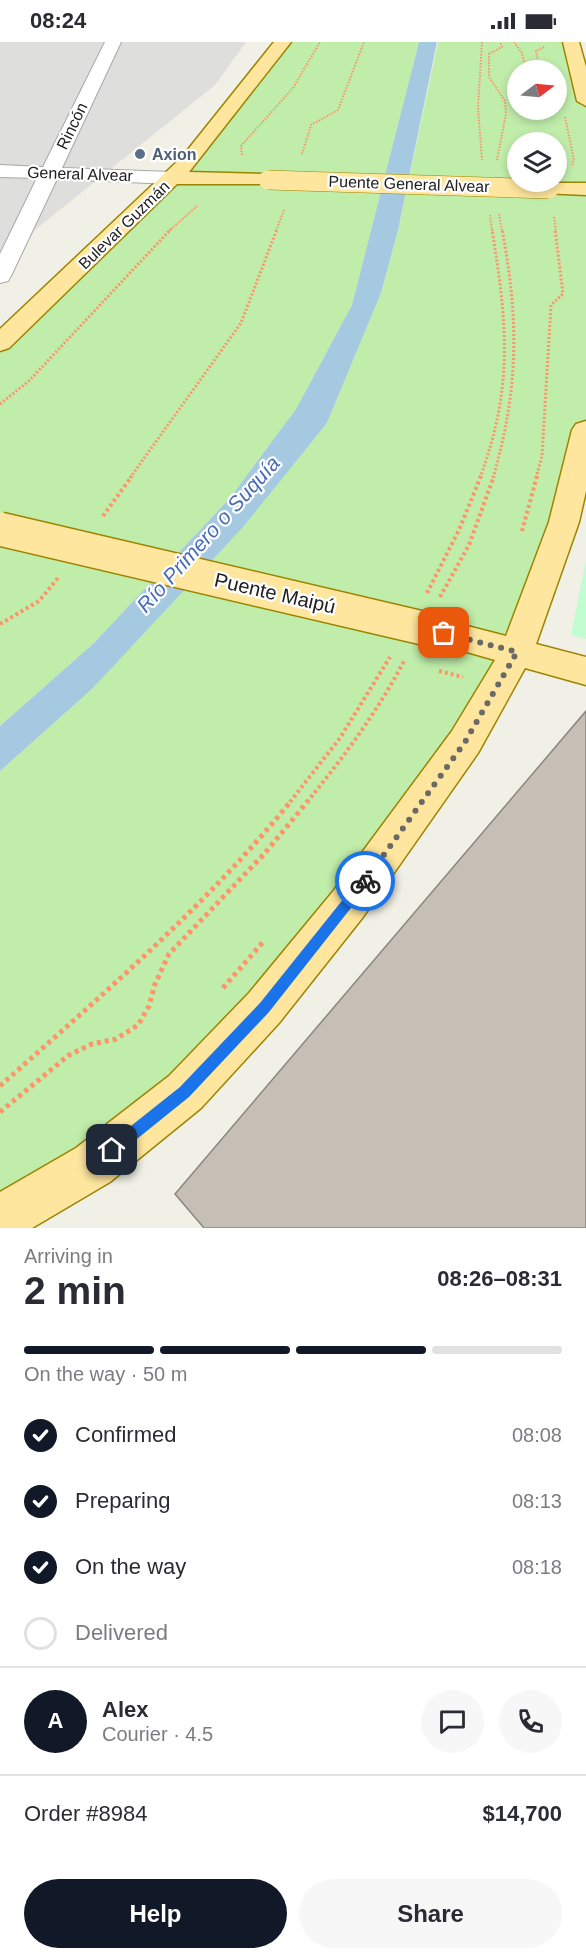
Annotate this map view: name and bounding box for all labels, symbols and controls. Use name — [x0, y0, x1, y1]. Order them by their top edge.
text: 08:24 — [30, 8, 86, 33]
north arrow — [507, 60, 567, 120]
map controls — [507, 60, 567, 192]
street label: Rincón — [53, 100, 91, 152]
button: layers — [507, 132, 567, 192]
place label: Axion — [152, 146, 196, 163]
marker: Axion — [133, 147, 147, 161]
street label: General Alvear — [27, 164, 134, 184]
street label: Puente General Alvear — [328, 173, 490, 195]
street label: Bulevar Guzmán — [75, 177, 173, 273]
water label: Río Primero o Suquía — [132, 451, 284, 617]
street label: Puente Maipú — [212, 568, 338, 618]
pin — [418, 607, 469, 658]
icon: bag — [427, 616, 460, 649]
courier — [335, 851, 395, 911]
icon: bike — [349, 865, 382, 898]
pin — [86, 1124, 137, 1175]
icon: home — [95, 1133, 128, 1166]
text: Arriving in — [24, 1245, 113, 1267]
text: 08:26–08:31 — [437, 1266, 562, 1291]
text: 2 min — [24, 1269, 126, 1312]
text: On the way · 50 m — [24, 1363, 187, 1385]
icon: check — [24, 1419, 57, 1452]
text: Confirmed — [75, 1422, 176, 1447]
text: 08:08 — [512, 1424, 562, 1446]
icon: check — [24, 1485, 57, 1518]
text: Preparing — [75, 1488, 170, 1513]
text: 08:13 — [512, 1490, 562, 1512]
icon: check — [24, 1551, 57, 1584]
text: On the way — [75, 1554, 186, 1579]
text: 08:18 — [512, 1556, 562, 1578]
text: Delivered — [75, 1620, 168, 1645]
button: chat — [421, 1690, 484, 1753]
button: phone — [499, 1690, 562, 1753]
text: Alex — [102, 1697, 148, 1722]
text: A — [48, 1708, 63, 1733]
text: Courier · 4.5 — [102, 1723, 213, 1745]
text: Order #8984 — [24, 1801, 148, 1826]
text: $14,700 — [482, 1801, 562, 1826]
button: Help — [24, 1879, 287, 1948]
button: Share — [299, 1879, 562, 1948]

